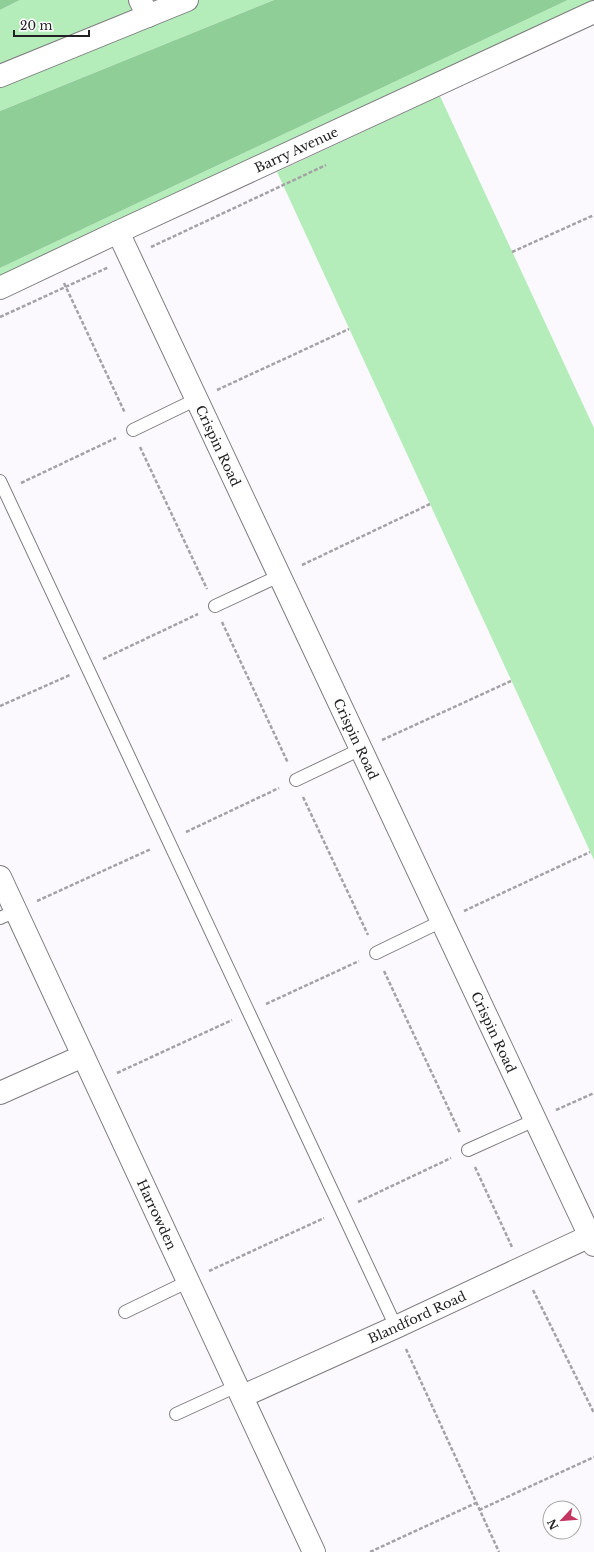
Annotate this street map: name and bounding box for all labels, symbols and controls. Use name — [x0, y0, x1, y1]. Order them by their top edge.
scale bar — [14, 12, 89, 38]
text: 20 m — [20, 18, 52, 33]
street label: Barry Avenue — [252, 123, 341, 176]
street label: Crispin Road — [192, 402, 245, 489]
street label: Crispin Road — [330, 696, 383, 782]
street label: Crispin Road — [468, 989, 520, 1076]
street label: Harrowden — [133, 1176, 181, 1252]
street label: Blandford Road — [365, 1287, 469, 1347]
north arrow — [542, 1500, 582, 1540]
text: N — [544, 1516, 562, 1532]

